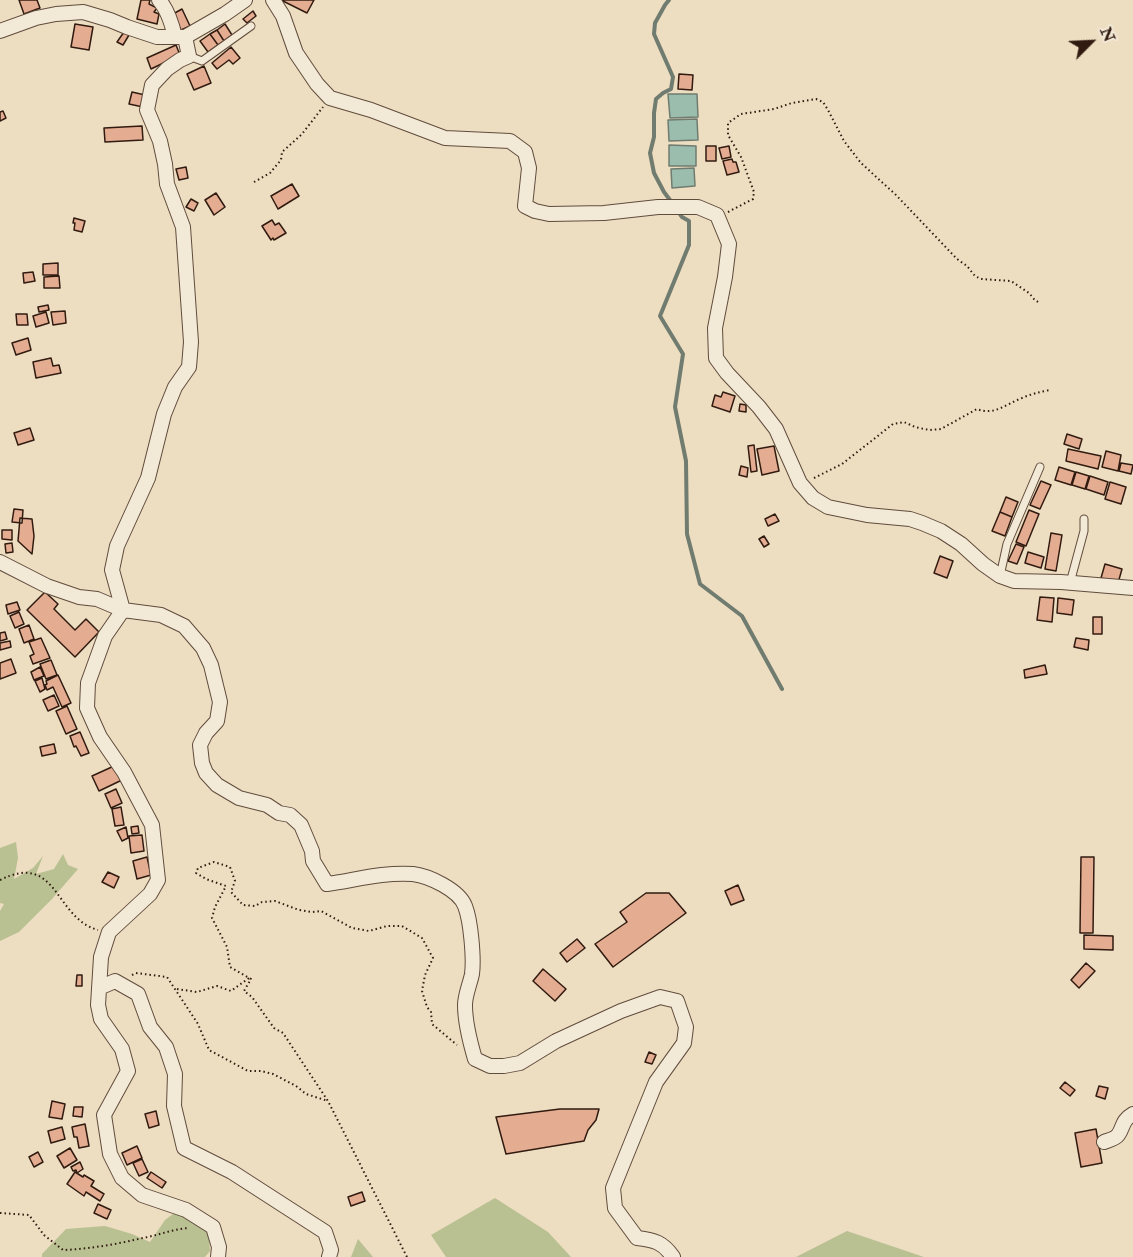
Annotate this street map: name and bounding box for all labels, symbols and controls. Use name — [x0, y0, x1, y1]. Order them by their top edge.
north arrow — [1061, 12, 1121, 72]
text: N — [1095, 24, 1119, 45]

